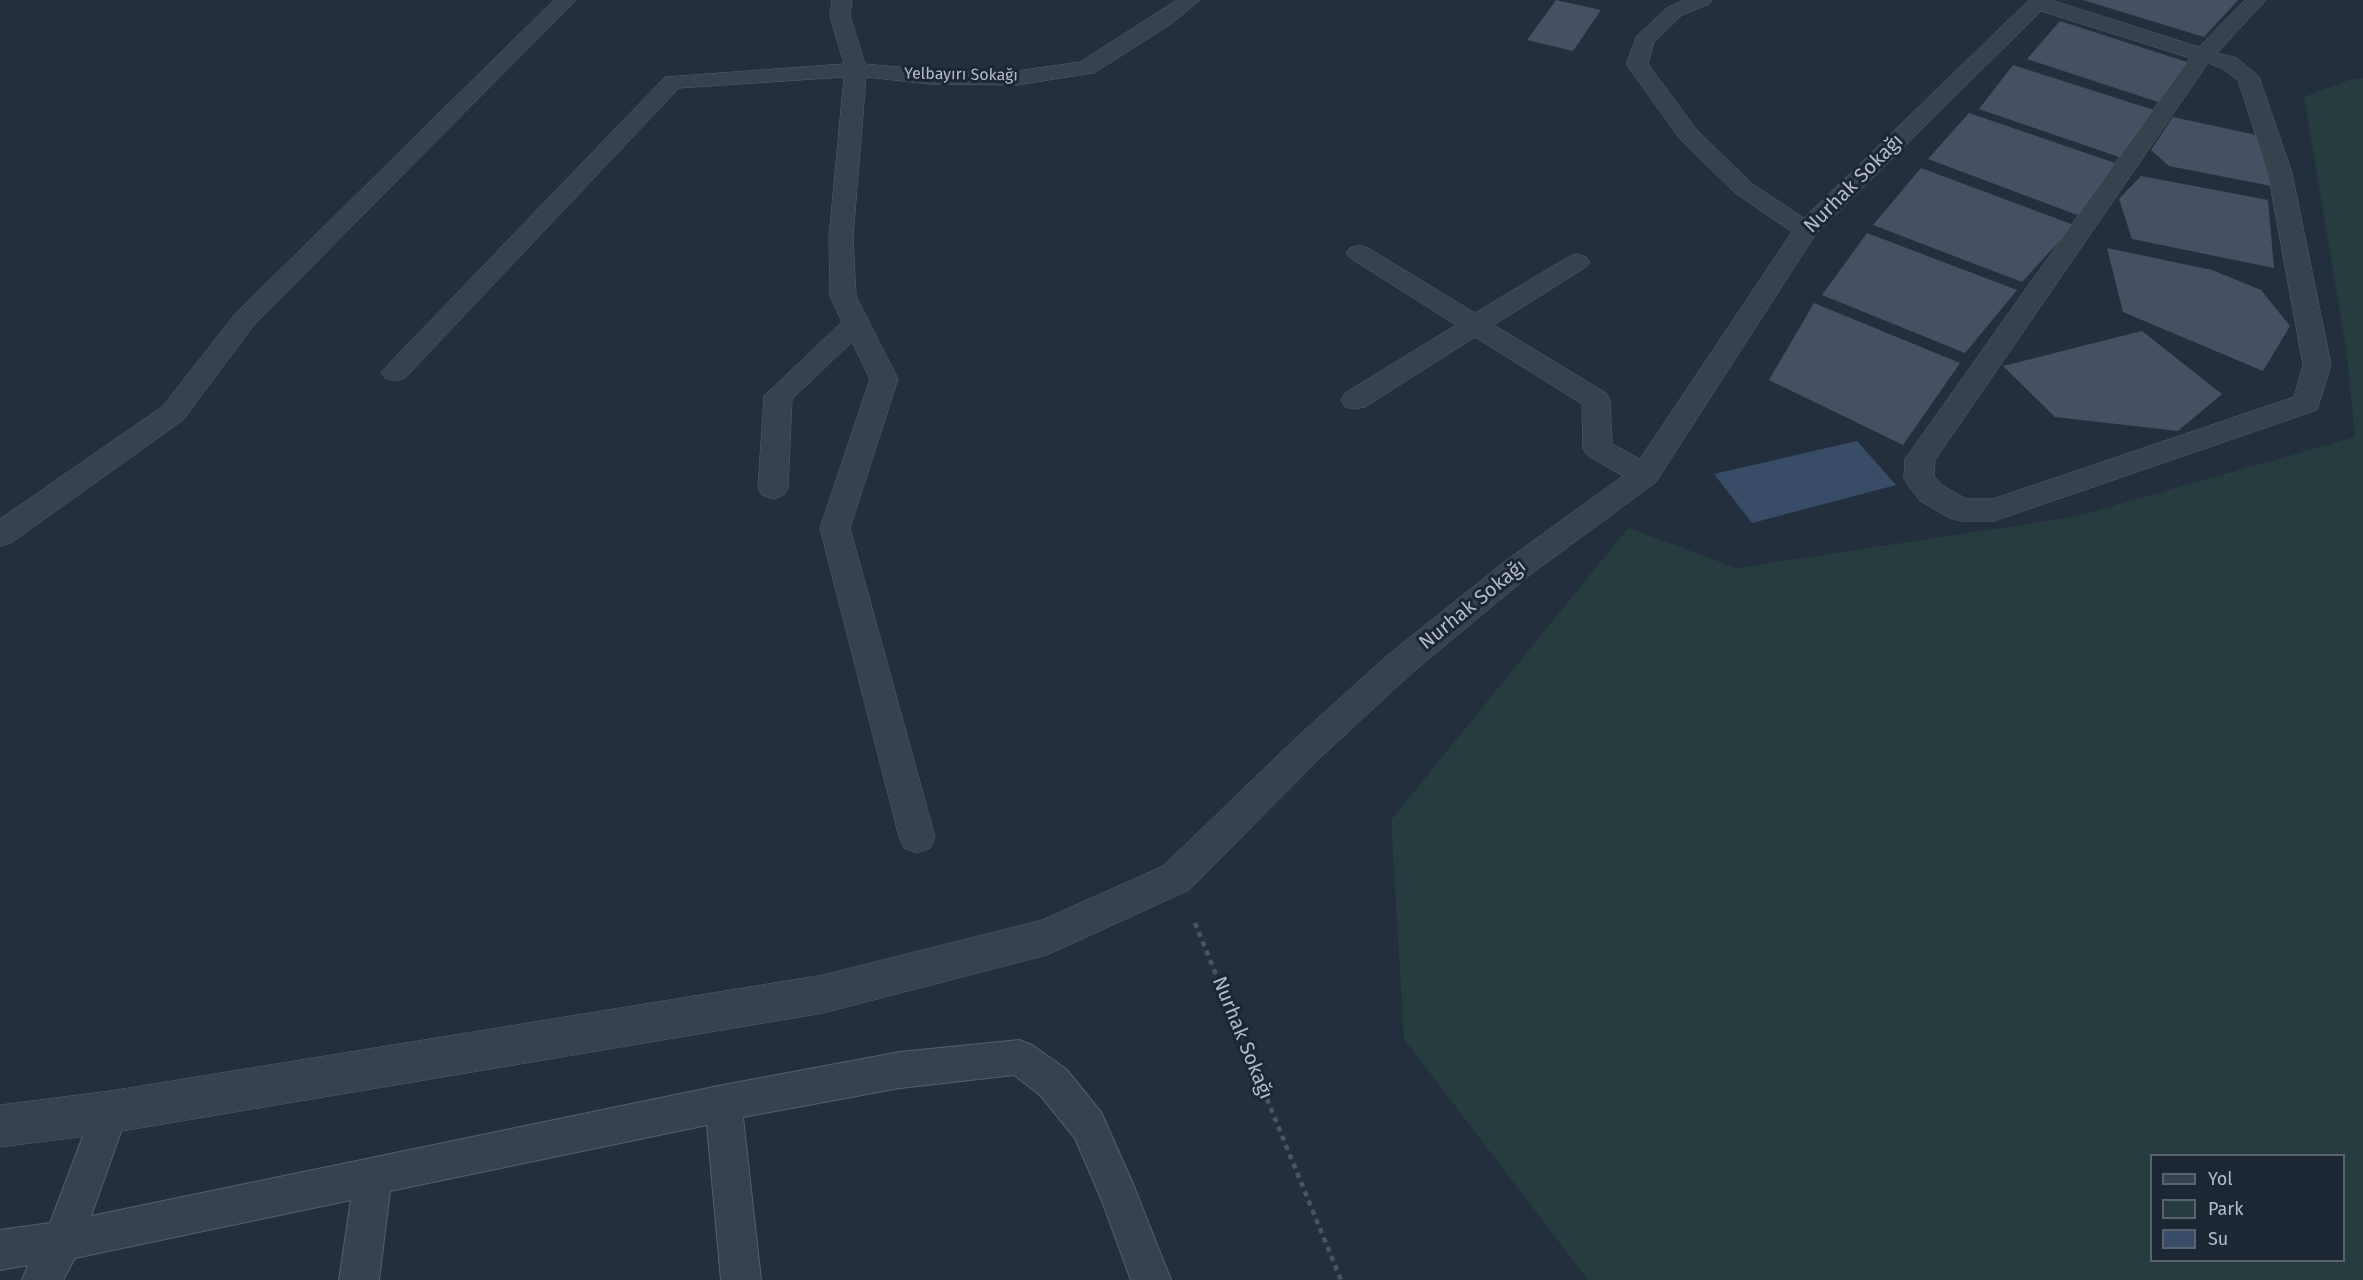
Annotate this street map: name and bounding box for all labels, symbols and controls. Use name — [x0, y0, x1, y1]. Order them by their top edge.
street label: Yelbayırı Sokağı — [904, 64, 1018, 86]
street label: Nurhak Sokağı — [1799, 129, 1909, 239]
street label: Nurhak Sokağı — [1415, 555, 1531, 655]
street label: Nurhak Sokağı — [1206, 973, 1278, 1103]
legend — [2150, 1154, 2345, 1262]
text: Yol — [2208, 1168, 2233, 1190]
text: Park — [2208, 1198, 2243, 1220]
text: Su — [2208, 1228, 2228, 1250]

